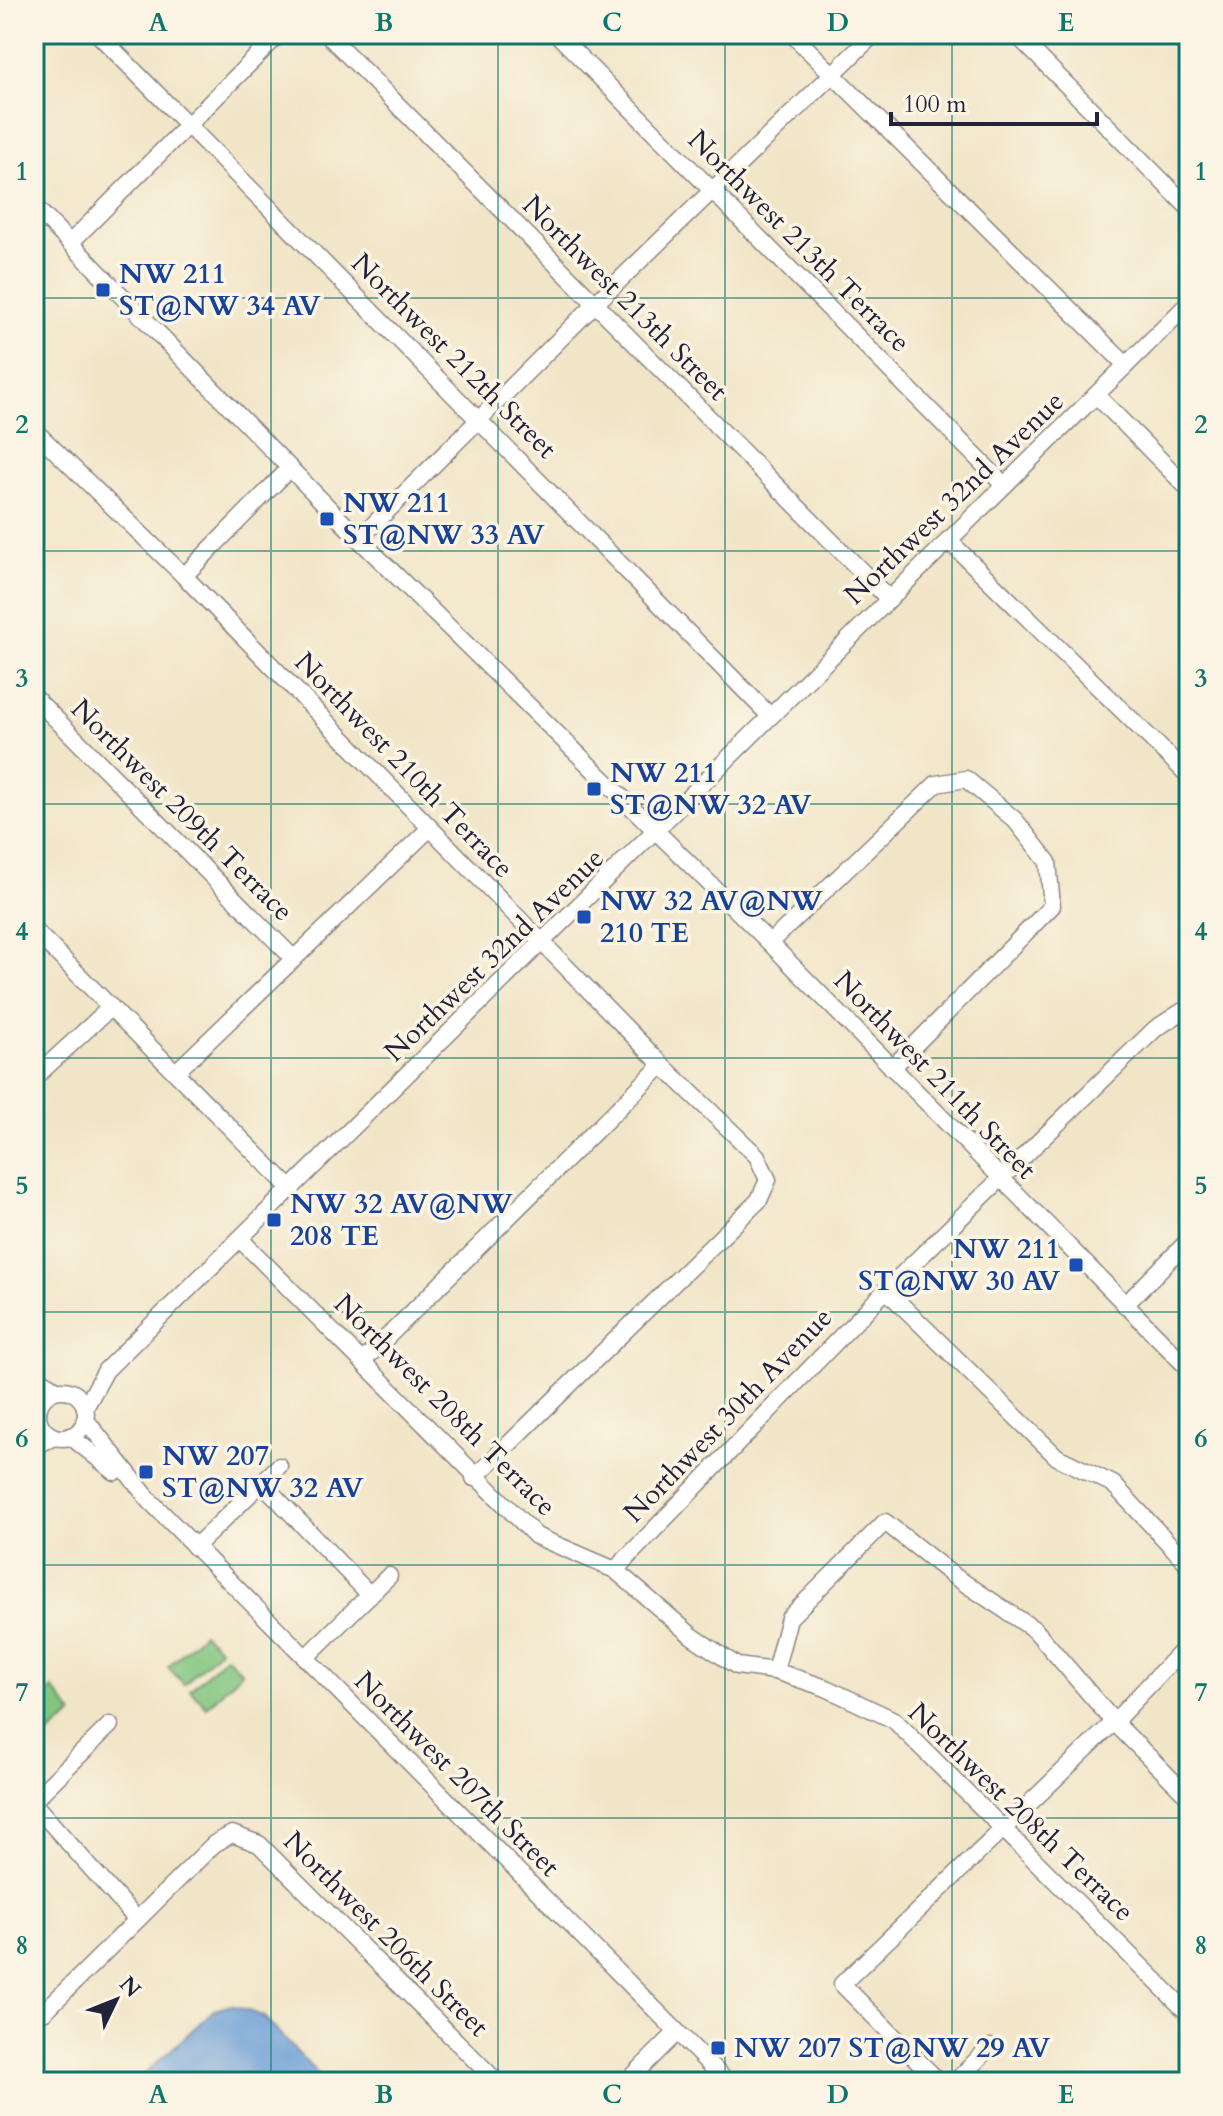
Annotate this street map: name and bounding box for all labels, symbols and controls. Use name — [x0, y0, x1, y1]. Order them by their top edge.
text: A — [148, 5, 168, 40]
text: B — [375, 5, 393, 40]
text: C — [602, 5, 622, 40]
text: D — [827, 5, 849, 40]
text: E — [1058, 5, 1074, 40]
scale bar — [891, 76, 1097, 126]
text: 100 m — [903, 88, 967, 121]
street label: Northwest 213th Terrace — [679, 121, 919, 361]
text: 1 — [15, 154, 29, 189]
text: 1 — [1194, 154, 1208, 189]
street label: Northwest 213th Street — [514, 187, 736, 409]
street label: Northwest 212th Street — [343, 245, 565, 467]
place label: NW 211 ST@NW 34 AV — [119, 255, 321, 325]
marker: NW 211 ST@NW 34 AV — [94, 281, 112, 299]
street label: Northwest 32nd Avenue — [836, 383, 1072, 613]
text: 2 — [15, 407, 29, 442]
text: 2 — [1194, 407, 1208, 442]
place label: NW 211 ST@NW 33 AV — [343, 484, 545, 554]
marker: NW 211 ST@NW 33 AV — [318, 510, 336, 528]
street label: Northwest 210th Terrace — [286, 644, 522, 886]
text: 3 — [15, 661, 29, 696]
text: 3 — [1194, 661, 1208, 696]
street label: Northwest 209th Terrace — [62, 690, 302, 930]
place label: NW 211 ST@NW 32 AV — [610, 754, 812, 824]
marker: NW 211 ST@NW 32 AV — [585, 780, 603, 798]
street label: Northwest 32nd Avenue — [376, 840, 612, 1070]
place label: NW 32 AV@NW 210 TE — [600, 882, 824, 952]
marker: NW 32 AV@NW 210 TE — [575, 908, 593, 926]
text: 4 — [15, 914, 29, 949]
text: 4 — [1194, 914, 1208, 949]
street label: Northwest 211th Street — [825, 962, 1045, 1188]
text: 5 — [15, 1168, 29, 1203]
text: 5 — [1194, 1168, 1208, 1203]
place label: NW 32 AV@NW 208 TE — [290, 1185, 514, 1255]
marker: NW 32 AV@NW 208 TE — [265, 1211, 283, 1229]
place label: NW 211 ST@NW 30 AV — [858, 1230, 1060, 1300]
marker: NW 211 ST@NW 30 AV — [1067, 1256, 1085, 1274]
street label: Northwest 208th Terrace — [325, 1285, 565, 1525]
street label: Northwest 30th Avenue — [615, 1299, 841, 1531]
text: 6 — [15, 1421, 29, 1456]
text: 6 — [1194, 1421, 1208, 1456]
place label: NW 207 ST@NW 32 AV — [162, 1437, 364, 1507]
marker: NW 207 ST@NW 32 AV — [137, 1463, 155, 1481]
street label: Northwest 207th Street — [346, 1663, 568, 1885]
text: 7 — [15, 1675, 29, 1710]
text: 7 — [1194, 1675, 1208, 1710]
street label: Northwest 208th Terrace — [900, 1694, 1142, 1930]
street label: Northwest 206th Street — [275, 1823, 497, 2045]
text: 8 — [15, 1928, 29, 1963]
text: 8 — [1194, 1928, 1208, 1963]
north arrow — [76, 1960, 156, 2040]
text: N — [112, 1970, 147, 2004]
place label: NW 207 ST@NW 29 AV — [734, 2029, 1050, 2067]
marker: NW 207 ST@NW 29 AV — [709, 2039, 727, 2057]
text: A — [148, 2077, 168, 2112]
text: B — [375, 2077, 393, 2112]
text: C — [602, 2077, 622, 2112]
text: D — [827, 2077, 849, 2112]
text: E — [1058, 2077, 1074, 2112]

